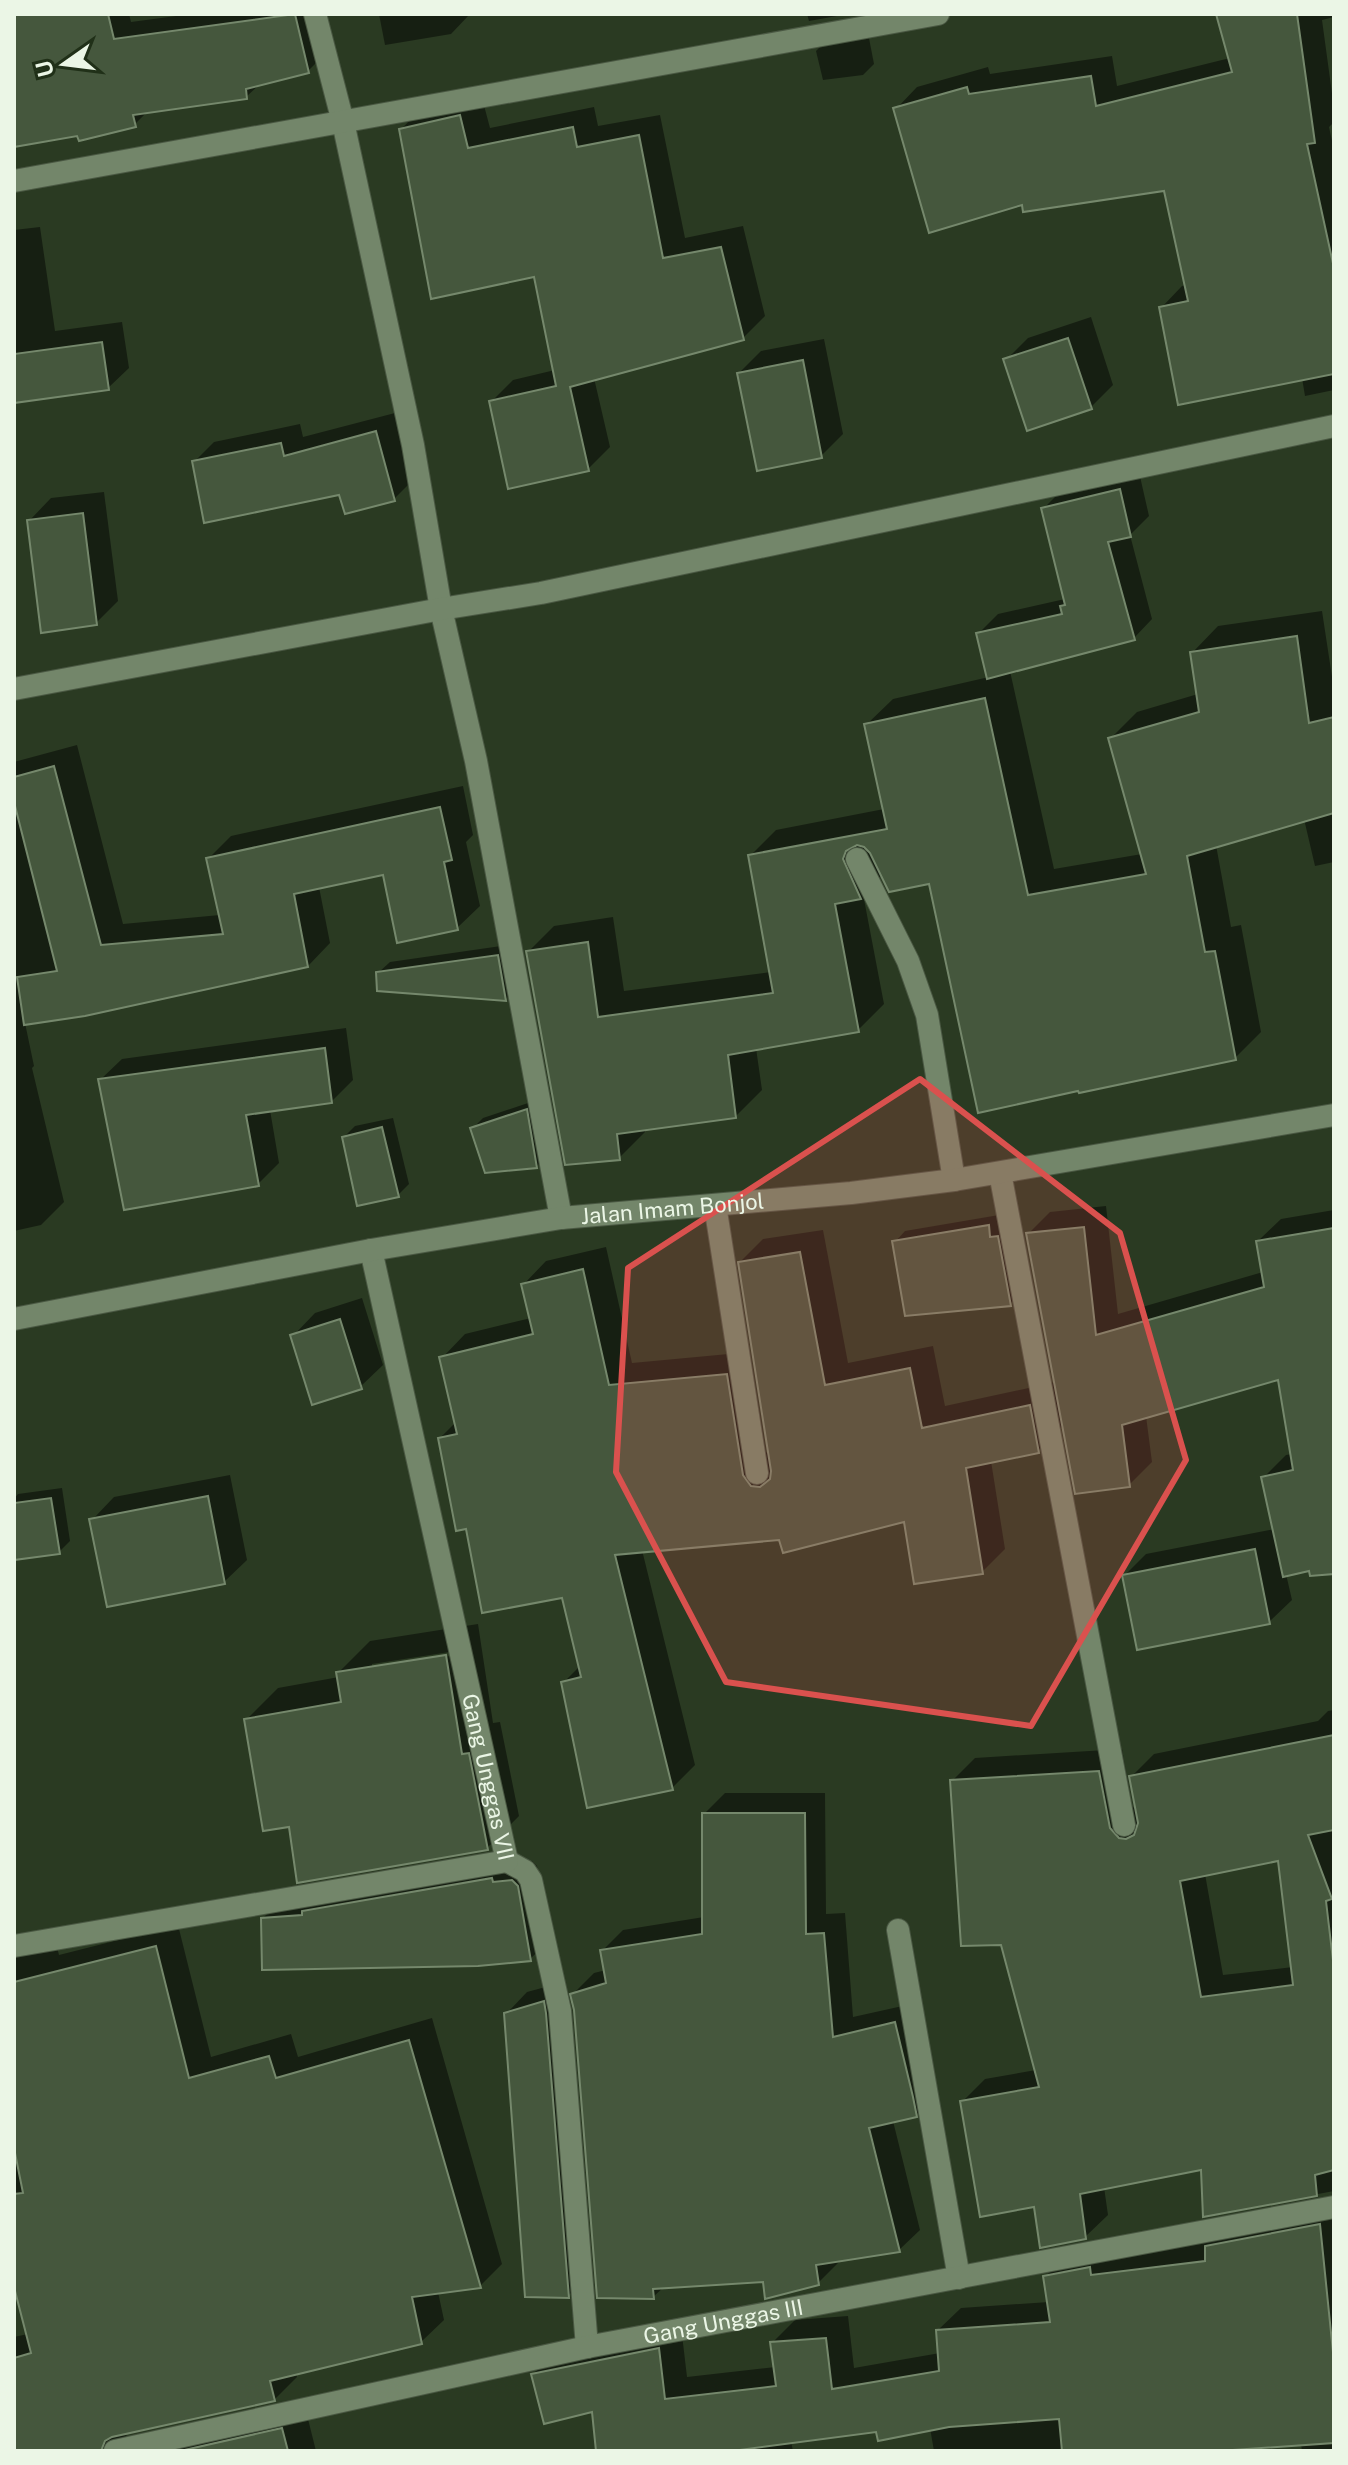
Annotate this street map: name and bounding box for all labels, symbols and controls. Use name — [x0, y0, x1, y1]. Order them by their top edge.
north arrow — [24, 24, 104, 104]
text: U — [30, 58, 59, 80]
street label: Jalan Imam Bonjol — [579, 1188, 765, 1229]
street label: Gang Unggas VII — [457, 1691, 520, 1863]
street label: Gang Unggas III — [641, 2294, 805, 2349]

